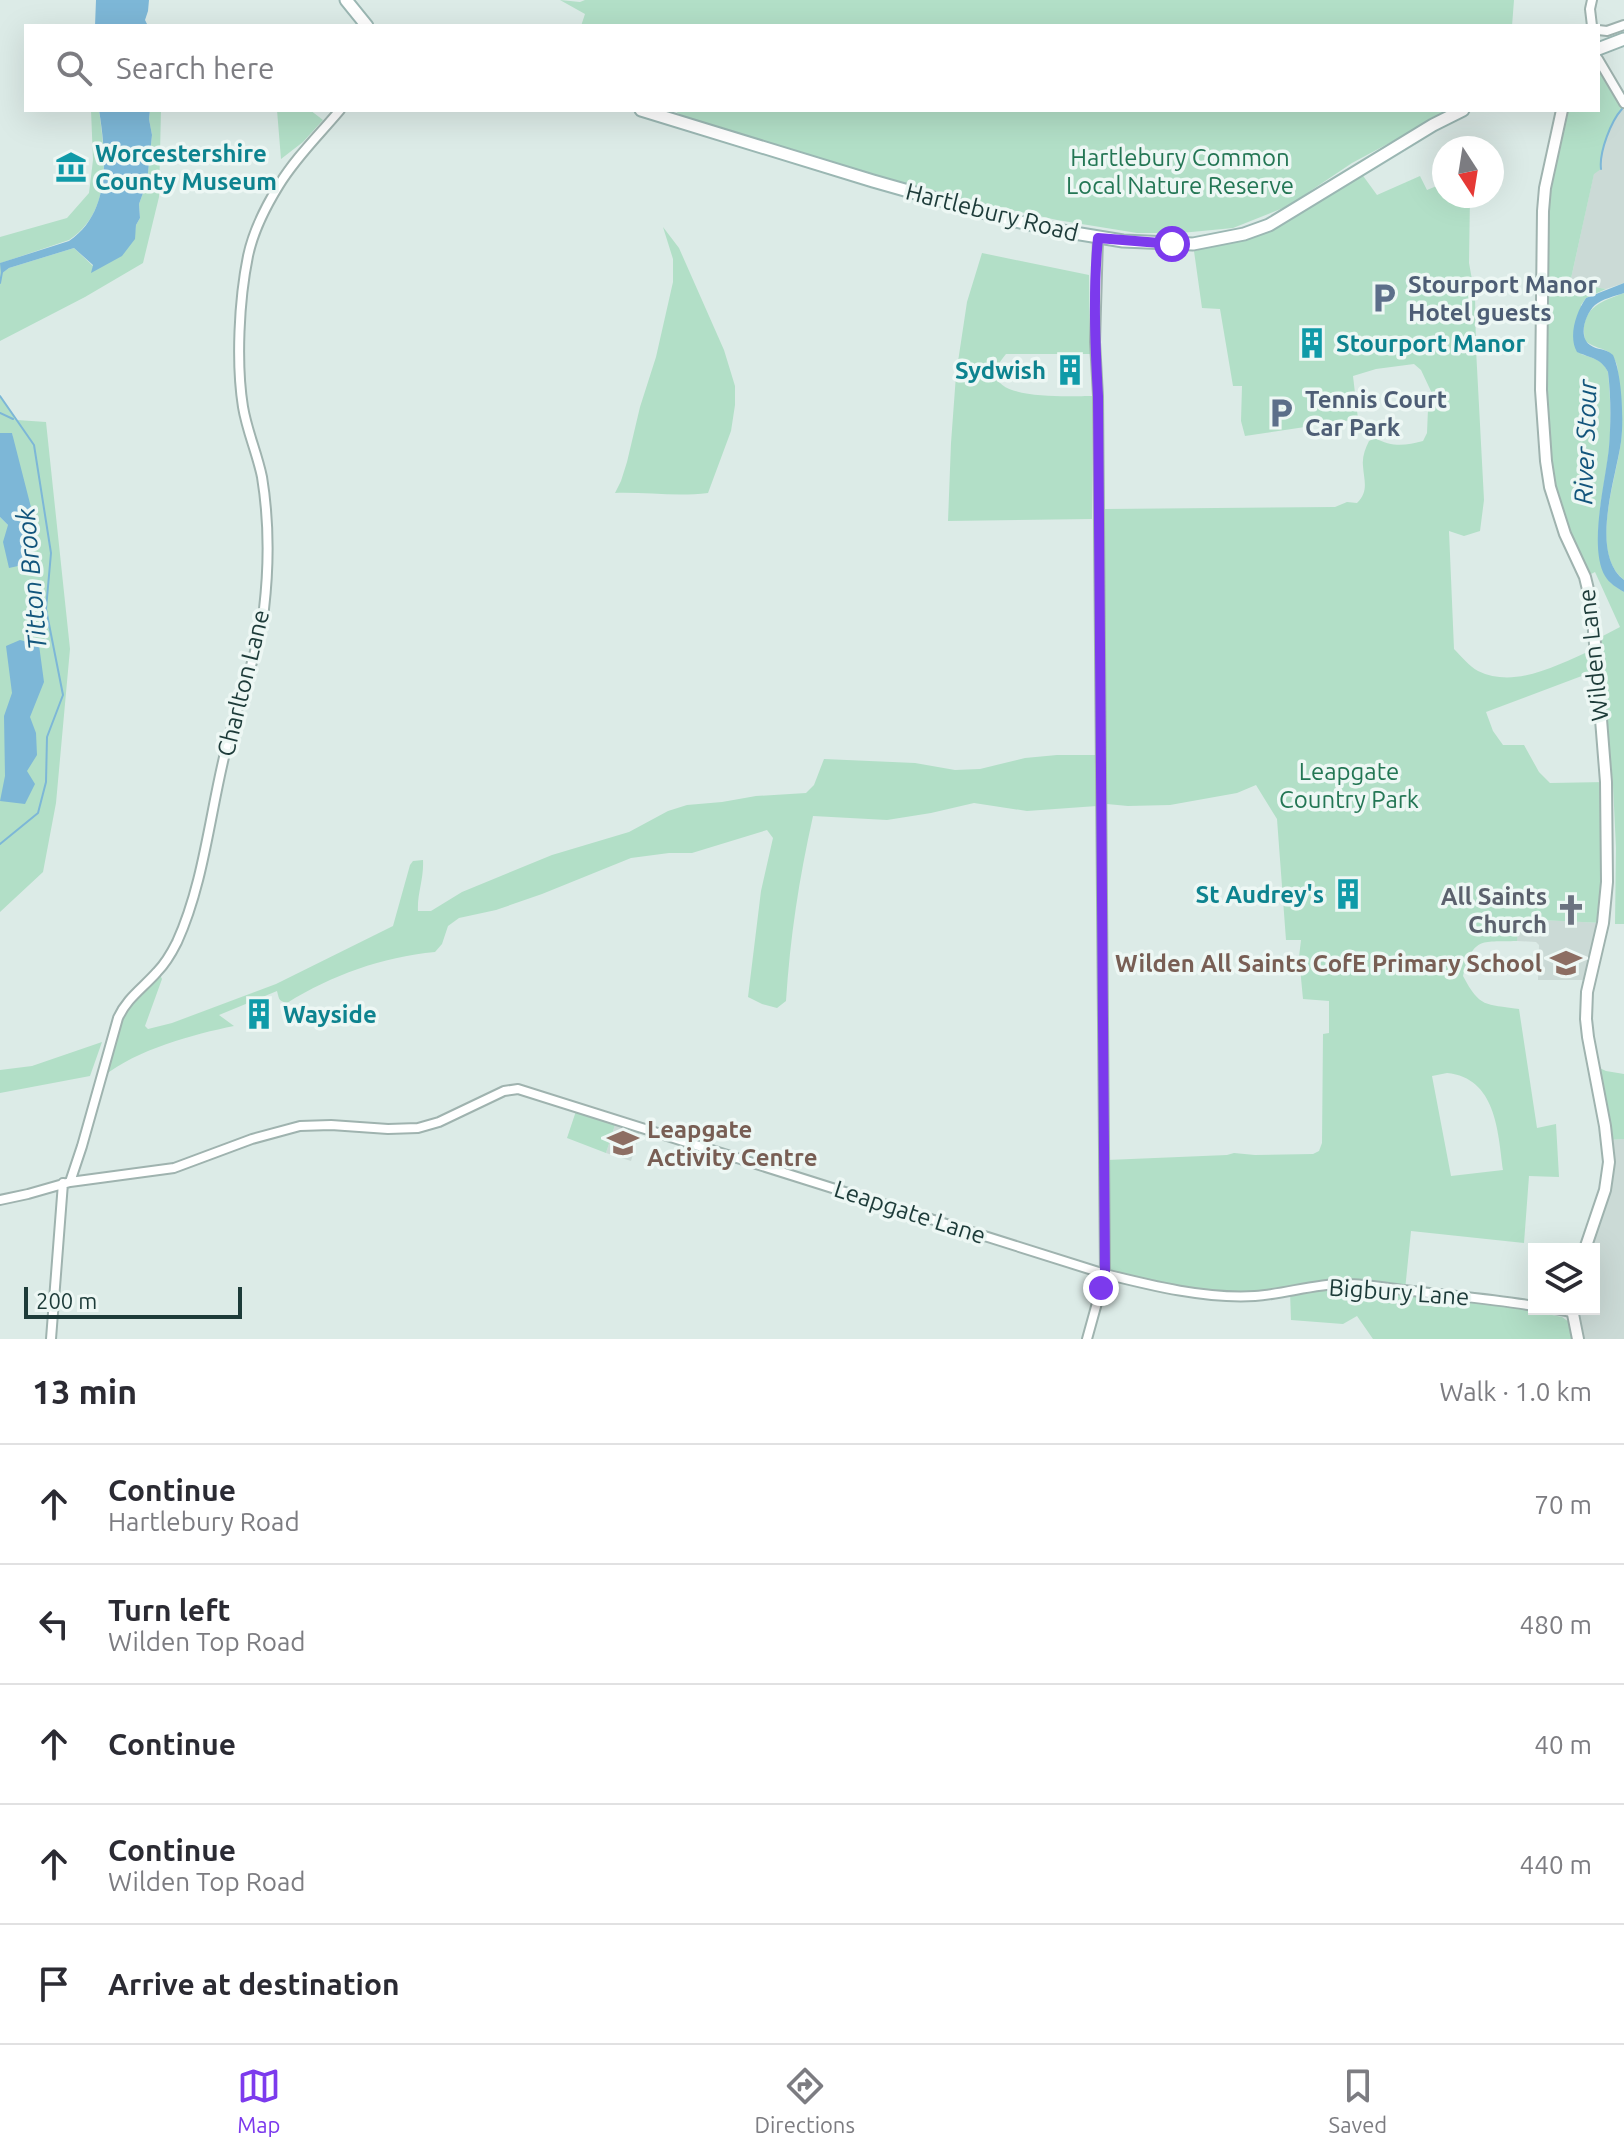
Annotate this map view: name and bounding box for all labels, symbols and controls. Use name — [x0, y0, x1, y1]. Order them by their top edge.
search box — [24, 24, 1600, 112]
icon: search — [52, 46, 96, 90]
text: Search here — [116, 51, 275, 85]
north arrow — [1432, 136, 1504, 208]
place label: Worcestershire County Museum — [95, 140, 277, 195]
park label: Hartlebury Common Local Nature Reserve — [1066, 144, 1294, 199]
museum icon: Worcestershire County Museum — [54, 150, 88, 184]
street label: Hartlebury Road — [903, 178, 1081, 246]
route start — [1154, 226, 1190, 262]
place label: Stourport Manor Hotel guests — [1408, 271, 1598, 326]
parking icon: Stourport Manor Hotel guests — [1367, 281, 1401, 315]
building icon: Stourport Manor — [1295, 326, 1329, 360]
place label: Stourport Manor — [1336, 330, 1526, 357]
building icon: Sydwish — [1053, 353, 1087, 387]
place label: Sydwish — [955, 357, 1046, 384]
water label: River Stour — [1568, 378, 1602, 505]
place label: Tennis Court Car Park — [1305, 386, 1447, 441]
parking icon: Tennis Court Car Park — [1264, 396, 1298, 430]
water label: Titton Brook — [10, 506, 52, 651]
street label: Wilden Lane — [1573, 588, 1613, 722]
street label: Charlton Lane — [212, 607, 274, 759]
park label: Leapgate Country Park — [1279, 758, 1419, 813]
building icon: St Audrey's — [1331, 877, 1365, 911]
place label: St Audrey's — [1196, 881, 1324, 908]
place label: All Saints Church — [1441, 883, 1547, 938]
church icon: All Saints Church — [1554, 893, 1588, 927]
school or university icon: Wilden All Saints CofE Primary School — [1549, 946, 1583, 980]
place label: Wilden All Saints CofE Primary School — [1115, 950, 1542, 977]
building icon: Wayside — [242, 997, 276, 1031]
place label: Wayside — [283, 1001, 377, 1028]
place label: Leapgate Activity Centre — [647, 1116, 817, 1171]
school or university icon: Leapgate Activity Centre — [606, 1126, 640, 1160]
street label: Leapgate Lane — [831, 1175, 989, 1249]
map controls — [1528, 1243, 1600, 1315]
button: layers — [1528, 1243, 1600, 1315]
route end — [1083, 1270, 1119, 1306]
street label: Bigbury Lane — [1328, 1274, 1470, 1310]
scale bar — [24, 1283, 242, 1319]
text: 200 m — [36, 1288, 97, 1313]
text: 13 min — [32, 1372, 137, 1410]
text: Walk · 1.0 km — [1440, 1377, 1592, 1406]
text: Continue — [108, 1473, 236, 1507]
icon: ahead — [32, 1482, 76, 1526]
text: 70 m — [1534, 1490, 1592, 1519]
text: Hartlebury Road — [108, 1507, 300, 1536]
text: Turn left — [108, 1593, 230, 1627]
icon: left — [32, 1602, 76, 1646]
text: 480 m — [1520, 1610, 1592, 1639]
text: Wilden Top Road — [108, 1627, 306, 1656]
icon: ahead — [32, 1722, 76, 1766]
text: Continue — [108, 1727, 236, 1761]
text: 40 m — [1534, 1730, 1592, 1759]
text: Continue — [108, 1833, 236, 1867]
icon: ahead — [32, 1842, 76, 1886]
text: 440 m — [1520, 1850, 1592, 1879]
text: Wilden Top Road — [108, 1867, 306, 1896]
icon: arrive — [32, 1962, 76, 2006]
text: Arrive at destination — [108, 1967, 400, 2001]
tab: Map — [237, 2064, 281, 2137]
tab: Directions — [754, 2064, 855, 2137]
tab: Saved — [1329, 2064, 1387, 2137]

